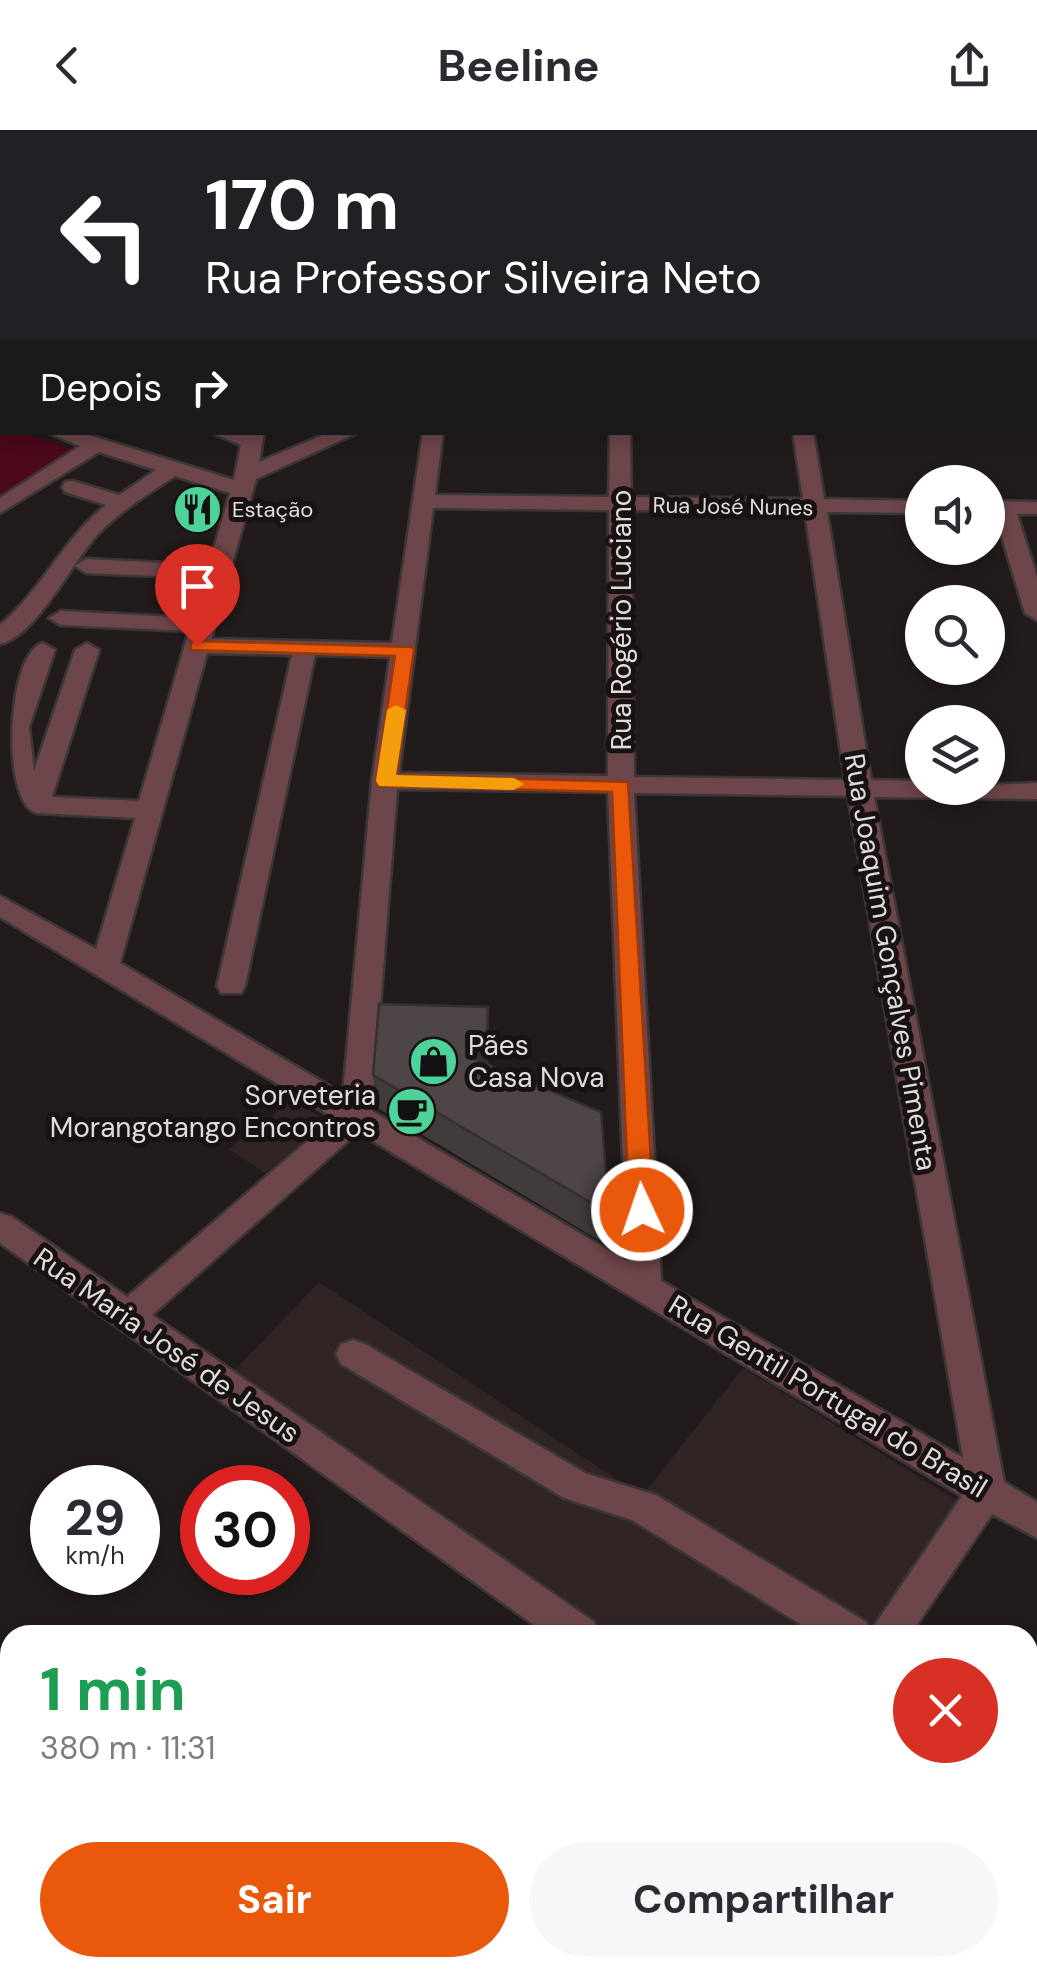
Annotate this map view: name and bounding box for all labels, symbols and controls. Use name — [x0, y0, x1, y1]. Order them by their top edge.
text: Beeline — [437, 36, 600, 95]
icon: back — [40, 38, 95, 93]
icon: share — [942, 38, 997, 93]
text: 170 m — [205, 160, 399, 251]
icon: left — [40, 170, 170, 300]
text: Rua Professor Silveira Neto — [205, 248, 762, 307]
icon: right — [182, 360, 237, 415]
text: Depois — [40, 363, 162, 413]
map controls — [905, 465, 1005, 805]
button: sound — [905, 465, 1005, 565]
restaurant icon: Estação — [171, 483, 223, 535]
street label: Rua Rogério Luciano — [603, 490, 640, 750]
street label: Rua José Nunes — [652, 491, 814, 522]
place label: Estação — [232, 495, 313, 524]
pin — [155, 544, 240, 647]
icon: arrive — [170, 559, 225, 614]
button: search — [905, 585, 1005, 685]
button: layers — [905, 705, 1005, 805]
street label: Rua Joaquim Gonçalves Pimenta — [836, 751, 945, 1174]
place label: Pães Casa Nova — [468, 1027, 605, 1096]
shop icon: Pães Casa Nova — [407, 1035, 459, 1087]
place label: Sorveteria Morangotango Encontros — [50, 1077, 376, 1146]
cafe icon: Sorveteria Morangotango Encontros — [385, 1085, 437, 1137]
position arrow — [590, 1158, 694, 1262]
street label: Rua Maria José de Jesus — [26, 1239, 307, 1451]
street label: Rua Gentil Portugal do Brasil — [662, 1287, 994, 1506]
speed limit sign: 30 — [180, 1465, 310, 1595]
text: 29 — [65, 1485, 125, 1551]
text: km/h — [65, 1539, 125, 1572]
text: 1 min — [40, 1650, 186, 1729]
button: close — [893, 1658, 998, 1763]
text: 380 m · 11:31 — [40, 1727, 215, 1769]
button: Sair — [40, 1842, 509, 1957]
button: Compartilhar — [529, 1842, 998, 1957]

